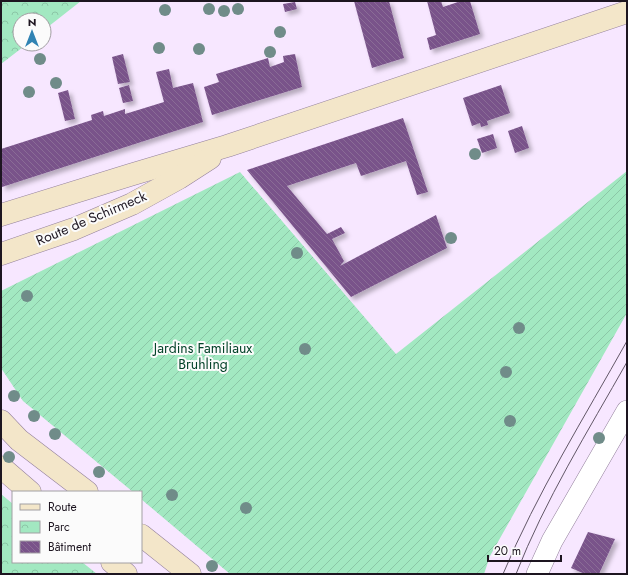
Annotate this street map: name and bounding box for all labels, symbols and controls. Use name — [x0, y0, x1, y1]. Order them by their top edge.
north arrow — [12, 12, 52, 52]
text: N — [28, 14, 36, 30]
street label: Route de Schirmeck — [33, 185, 150, 250]
park label: Jardins Familiaux Bruhling — [152, 338, 252, 374]
legend — [12, 491, 142, 563]
text: Route — [48, 498, 77, 516]
text: Parc — [48, 518, 70, 536]
scale bar — [488, 537, 561, 563]
text: Bâtiment — [48, 538, 91, 556]
text: 20 m — [494, 542, 521, 560]

